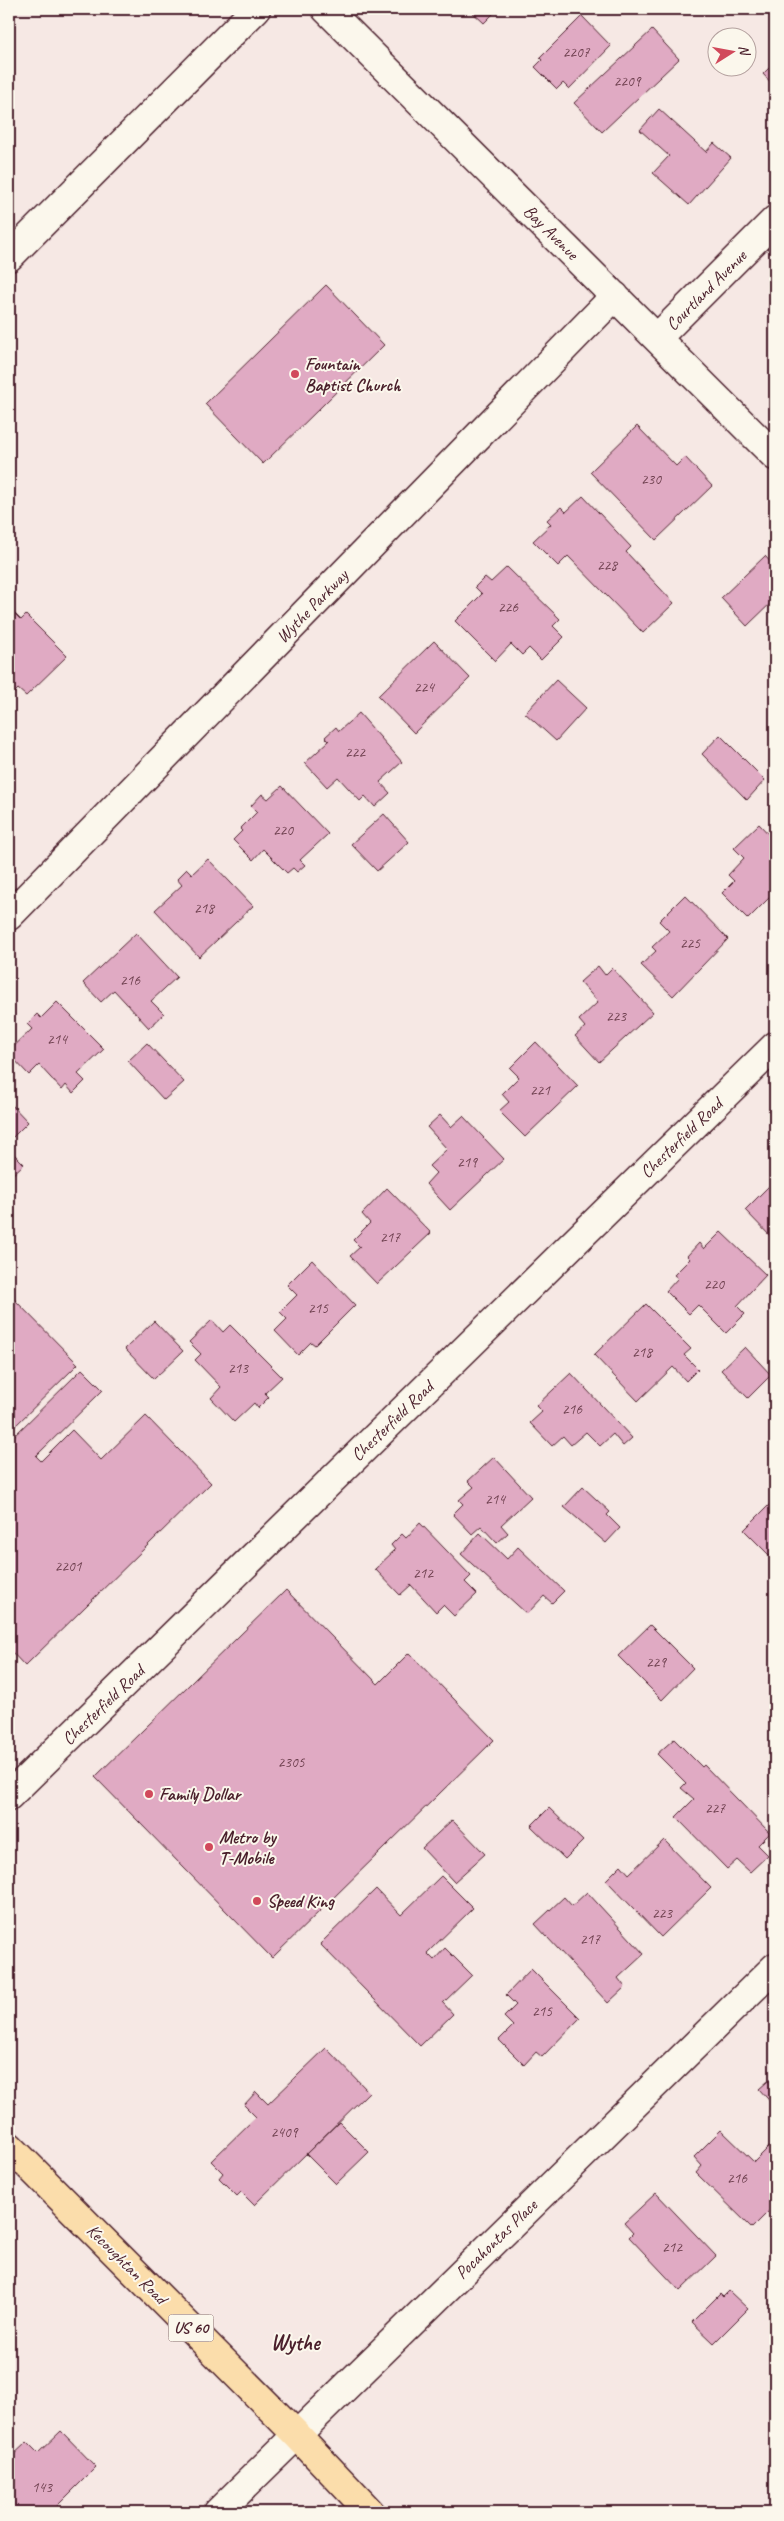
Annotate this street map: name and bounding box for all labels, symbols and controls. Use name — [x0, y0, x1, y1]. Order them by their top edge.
north arrow — [706, 28, 756, 78]
house number: 2207 — [562, 43, 591, 62]
text: N — [735, 44, 754, 58]
house number: 2209 — [613, 72, 642, 91]
street label: Bay Avenue — [519, 200, 584, 265]
street label: Courtland Avenue — [661, 244, 752, 335]
place label: Fountain Baptist Church — [305, 353, 401, 396]
marker: Fountain Baptist Church — [289, 368, 301, 380]
house number: 230 — [641, 470, 662, 489]
house number: 228 — [597, 556, 618, 575]
street label: Wythe Parkway — [271, 563, 354, 648]
house number: 226 — [498, 598, 519, 617]
house number: 224 — [414, 678, 435, 697]
house number: 222 — [345, 743, 366, 762]
house number: 220 — [273, 821, 294, 840]
house number: 218 — [194, 899, 215, 918]
house number: 225 — [680, 934, 701, 953]
house number: 216 — [120, 971, 141, 990]
house number: 223 — [606, 1007, 627, 1026]
house number: 214 — [47, 1030, 68, 1049]
house number: 221 — [530, 1081, 551, 1100]
street label: Chesterfield Road — [635, 1091, 729, 1183]
house number: 219 — [457, 1153, 478, 1172]
house number: 217 — [380, 1228, 401, 1247]
house number: 220 — [704, 1275, 725, 1294]
house number: 215 — [308, 1299, 329, 1318]
house number: 218 — [632, 1343, 653, 1362]
house number: 213 — [228, 1359, 249, 1378]
street label: Chesterfield Road — [346, 1374, 440, 1466]
house number: 216 — [562, 1400, 583, 1419]
house number: 214 — [485, 1490, 506, 1509]
house number: 2201 — [54, 1557, 83, 1576]
house number: 212 — [413, 1564, 434, 1583]
house number: 229 — [646, 1653, 667, 1672]
street label: Chesterfield Road — [57, 1658, 151, 1750]
house number: 2305 — [277, 1753, 306, 1772]
place label: Family Dollar — [159, 1783, 243, 1805]
marker: Family Dollar — [143, 1788, 155, 1800]
house number: 227 — [705, 1799, 726, 1818]
place label: Metro by T-Mobile — [219, 1826, 277, 1869]
marker: Metro by T-Mobile — [203, 1841, 215, 1853]
place label: Speed King — [267, 1890, 335, 1912]
marker: Speed King — [251, 1895, 263, 1907]
house number: 223 — [652, 1904, 673, 1923]
house number: 217 — [580, 1930, 601, 1949]
house number: 215 — [532, 2002, 553, 2021]
house number: 2409 — [270, 2123, 299, 2142]
house number: 216 — [727, 2169, 748, 2188]
street label: Pocahontas Place — [450, 2194, 542, 2284]
street label: Kecoughtan Road — [82, 2219, 174, 2311]
house number: 212 — [662, 2238, 683, 2257]
road number: US 60 — [168, 2314, 214, 2342]
district label: Wythe — [271, 2329, 322, 2357]
house number: 143 — [32, 2478, 53, 2497]

